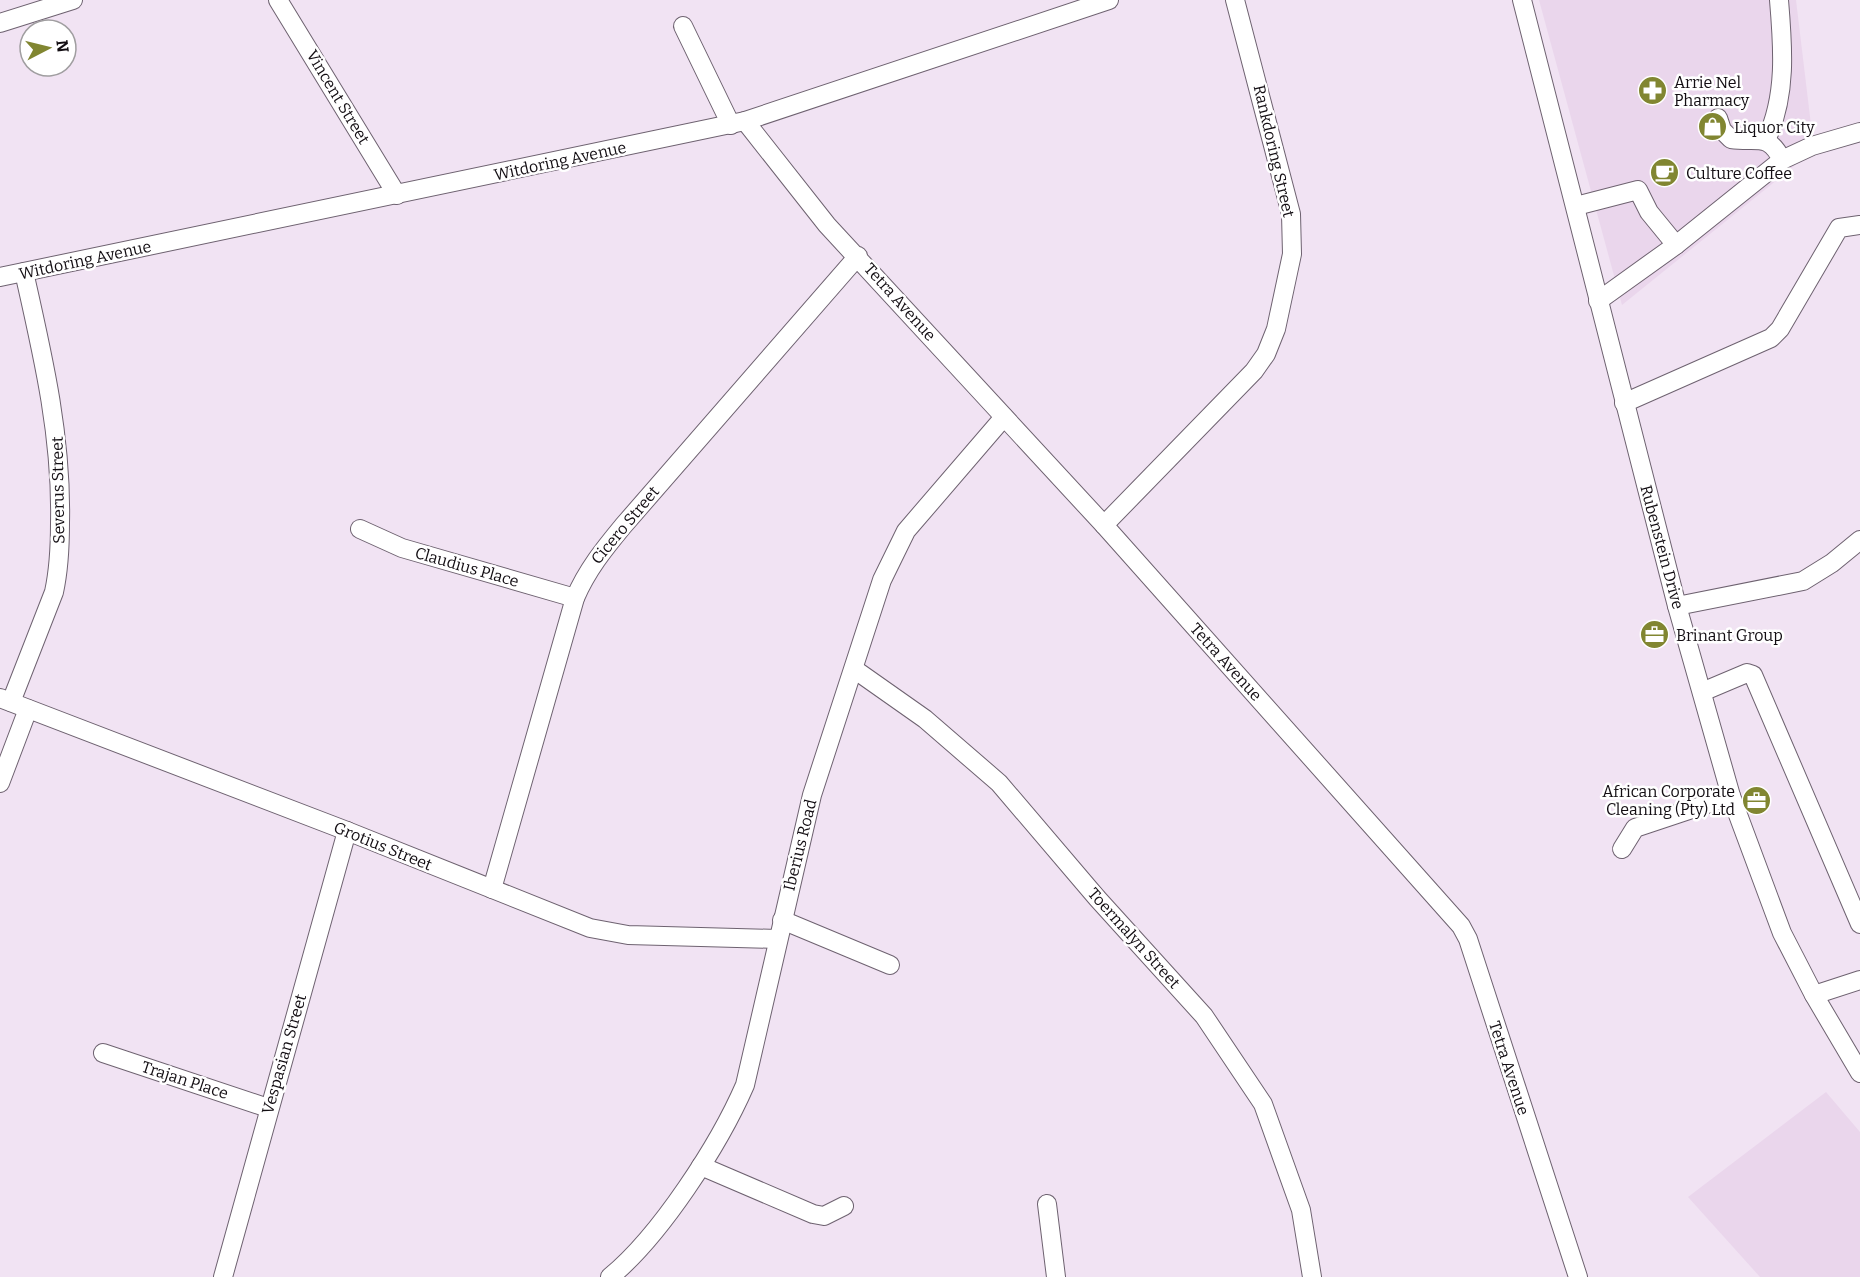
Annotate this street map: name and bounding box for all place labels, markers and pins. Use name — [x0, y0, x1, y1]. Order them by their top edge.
place label: Arrie Nel Pharmacy — [1674, 73, 1750, 110]
pharmacy icon: Arrie Nel Pharmacy — [1637, 75, 1669, 107]
shop icon: Liquor City — [1697, 111, 1729, 143]
place label: Liquor City — [1734, 118, 1815, 137]
cafe icon: Culture Coffee — [1649, 157, 1681, 189]
place label: Culture Coffee — [1686, 164, 1792, 183]
office icon: Brinant Group — [1639, 619, 1671, 651]
place label: Brinant Group — [1676, 626, 1783, 645]
place label: African Corporate Cleaning (Pty) Ltd — [1602, 782, 1736, 819]
office icon: African Corporate Cleaning (Pty) Ltd — [1740, 784, 1772, 816]

